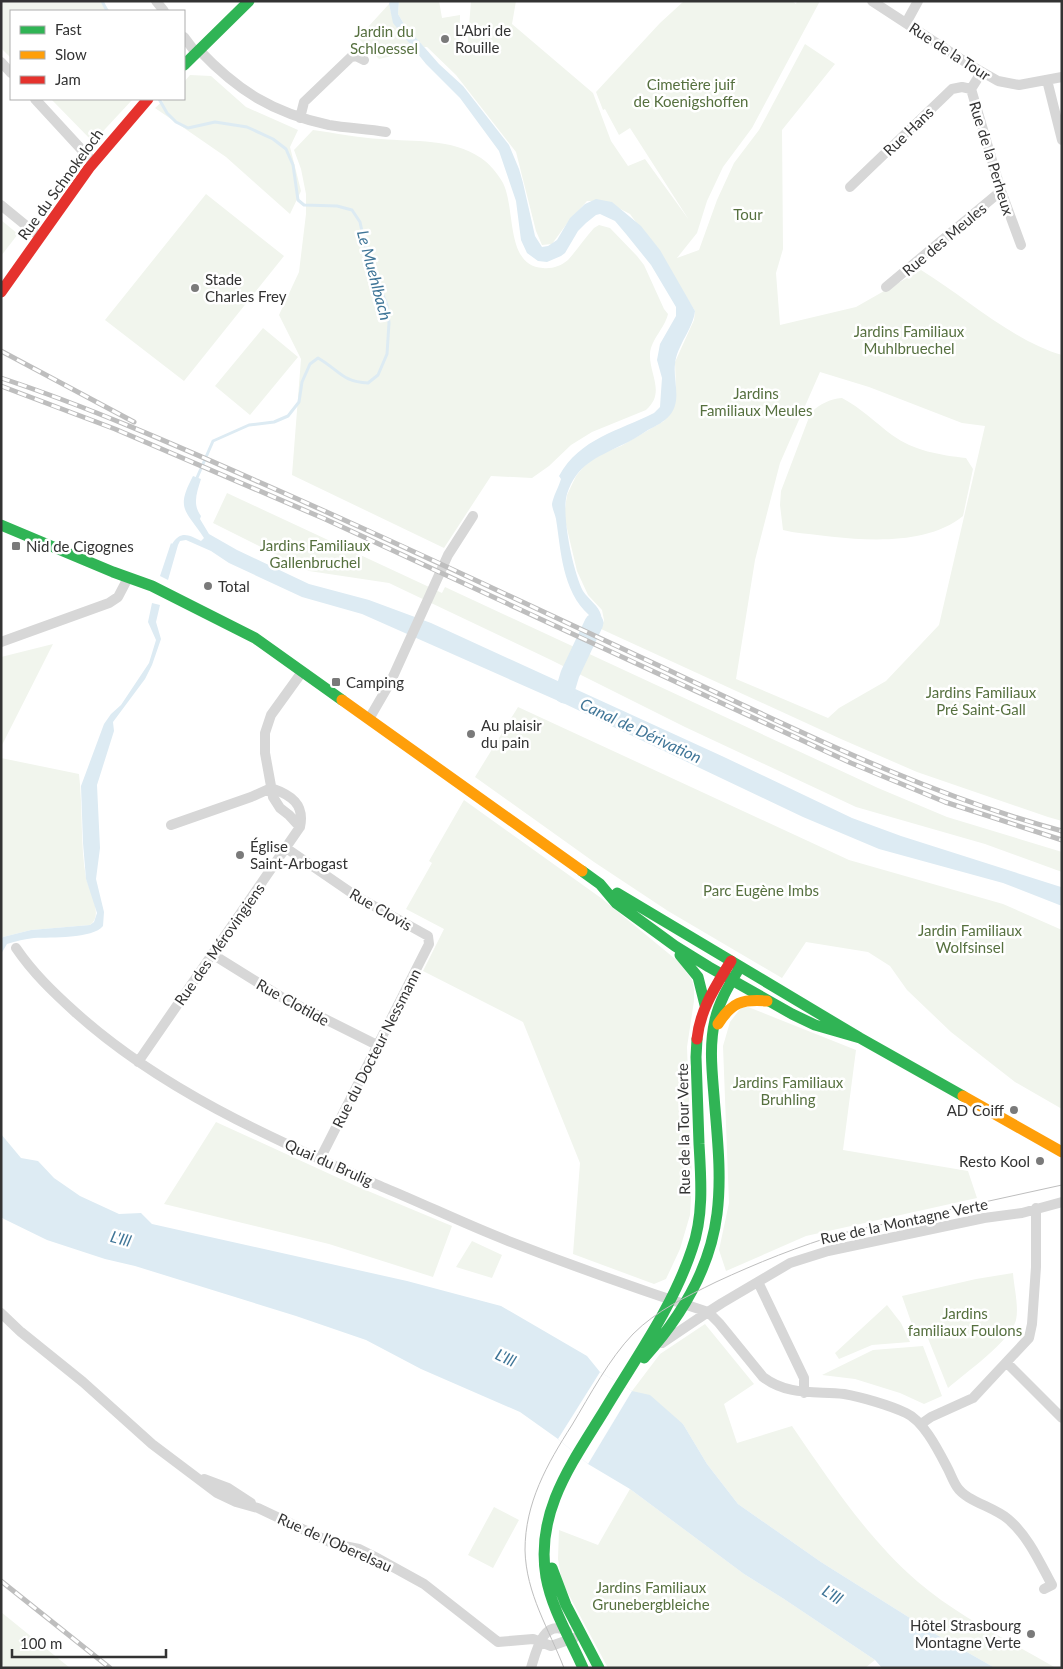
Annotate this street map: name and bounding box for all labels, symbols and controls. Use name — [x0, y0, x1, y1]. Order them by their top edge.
legend — [10, 10, 185, 100]
street label: Rue de la Tour — [906, 18, 994, 84]
text: Fast — [55, 20, 82, 38]
place label: L'Abri de Rouille — [455, 21, 511, 56]
park label: Jardin du Schloessel — [350, 22, 418, 57]
marker: L'Abri de Rouille — [439, 33, 451, 45]
text: Slow — [55, 45, 87, 63]
text: Jam — [55, 70, 81, 88]
park label: Cimetière juif de Koenigshoffen — [634, 75, 748, 110]
street label: Rue de la Perheux — [966, 99, 1018, 218]
street label: Rue Hans — [879, 103, 937, 159]
street label: Rue du Schnokeloch — [14, 125, 106, 243]
street label: Rue des Meules — [898, 199, 990, 279]
park label: Tour — [733, 205, 763, 223]
water label: Le Muehlbach — [354, 228, 396, 322]
place label: Stade Charles Frey — [205, 270, 287, 305]
marker: Stade Charles Frey — [189, 282, 201, 294]
park label: Jardins Familiaux Muhlbruechel — [854, 322, 965, 357]
park label: Jardins Familiaux Meules — [699, 384, 813, 419]
park label: Jardins Familiaux Gallenbruchel — [260, 536, 371, 571]
place label: Nid de Cigognes — [26, 537, 134, 555]
marker: Nid de Cigognes — [10, 540, 22, 552]
place label: Total — [218, 577, 250, 595]
marker: Total — [202, 580, 214, 592]
place label: Camping — [346, 673, 404, 691]
marker: Camping — [330, 676, 342, 688]
park label: Jardins Familiaux Pré Saint-Gall — [926, 683, 1037, 718]
water label: Canal de Dérivation — [577, 694, 705, 766]
place label: Au plaisir du pain — [481, 716, 542, 751]
marker: Au plaisir du pain — [465, 728, 477, 740]
place label: Église Saint-Arbogast — [250, 837, 349, 872]
marker: Église Saint-Arbogast — [234, 849, 246, 861]
street label: Rue des Mérovingiens — [170, 880, 268, 1008]
park label: Parc Eugène Imbs — [703, 881, 819, 899]
street label: Rue Clovis — [347, 884, 415, 934]
park label: Jardin Familiaux Wolfsinsel — [918, 921, 1023, 956]
street label: Rue du Docteur Nessmann — [328, 965, 424, 1131]
street label: Rue Clotilde — [254, 975, 333, 1029]
street label: Rue de la Tour Verte — [673, 1063, 693, 1195]
park label: Jardins Familiaux Bruhling — [733, 1073, 844, 1108]
place label: AD Coiff — [947, 1101, 1004, 1119]
marker: AD Coiff — [1008, 1104, 1020, 1116]
street label: Quai du Brulig — [282, 1135, 376, 1189]
place label: Resto Kool — [959, 1152, 1030, 1170]
marker: Resto Kool — [1034, 1155, 1046, 1167]
street label: Rue de la Montagne Verte — [819, 1194, 989, 1248]
water label: L'Ill — [108, 1226, 134, 1250]
park label: Jardins familiaux Foulons — [908, 1304, 1022, 1339]
water label: L'Ill — [493, 1344, 520, 1370]
street label: Rue de l'Oberelsau — [275, 1509, 395, 1575]
park label: Jardins Familiaux Grunebergbleiche — [592, 1578, 710, 1613]
water label: L'Ill — [819, 1580, 847, 1608]
place label: Hôtel Strasbourg Montagne Verte — [910, 1616, 1021, 1651]
scale bar — [12, 1626, 166, 1658]
marker: Hôtel Strasbourg Montagne Verte — [1025, 1628, 1037, 1640]
text: 100 m — [20, 1634, 62, 1652]

